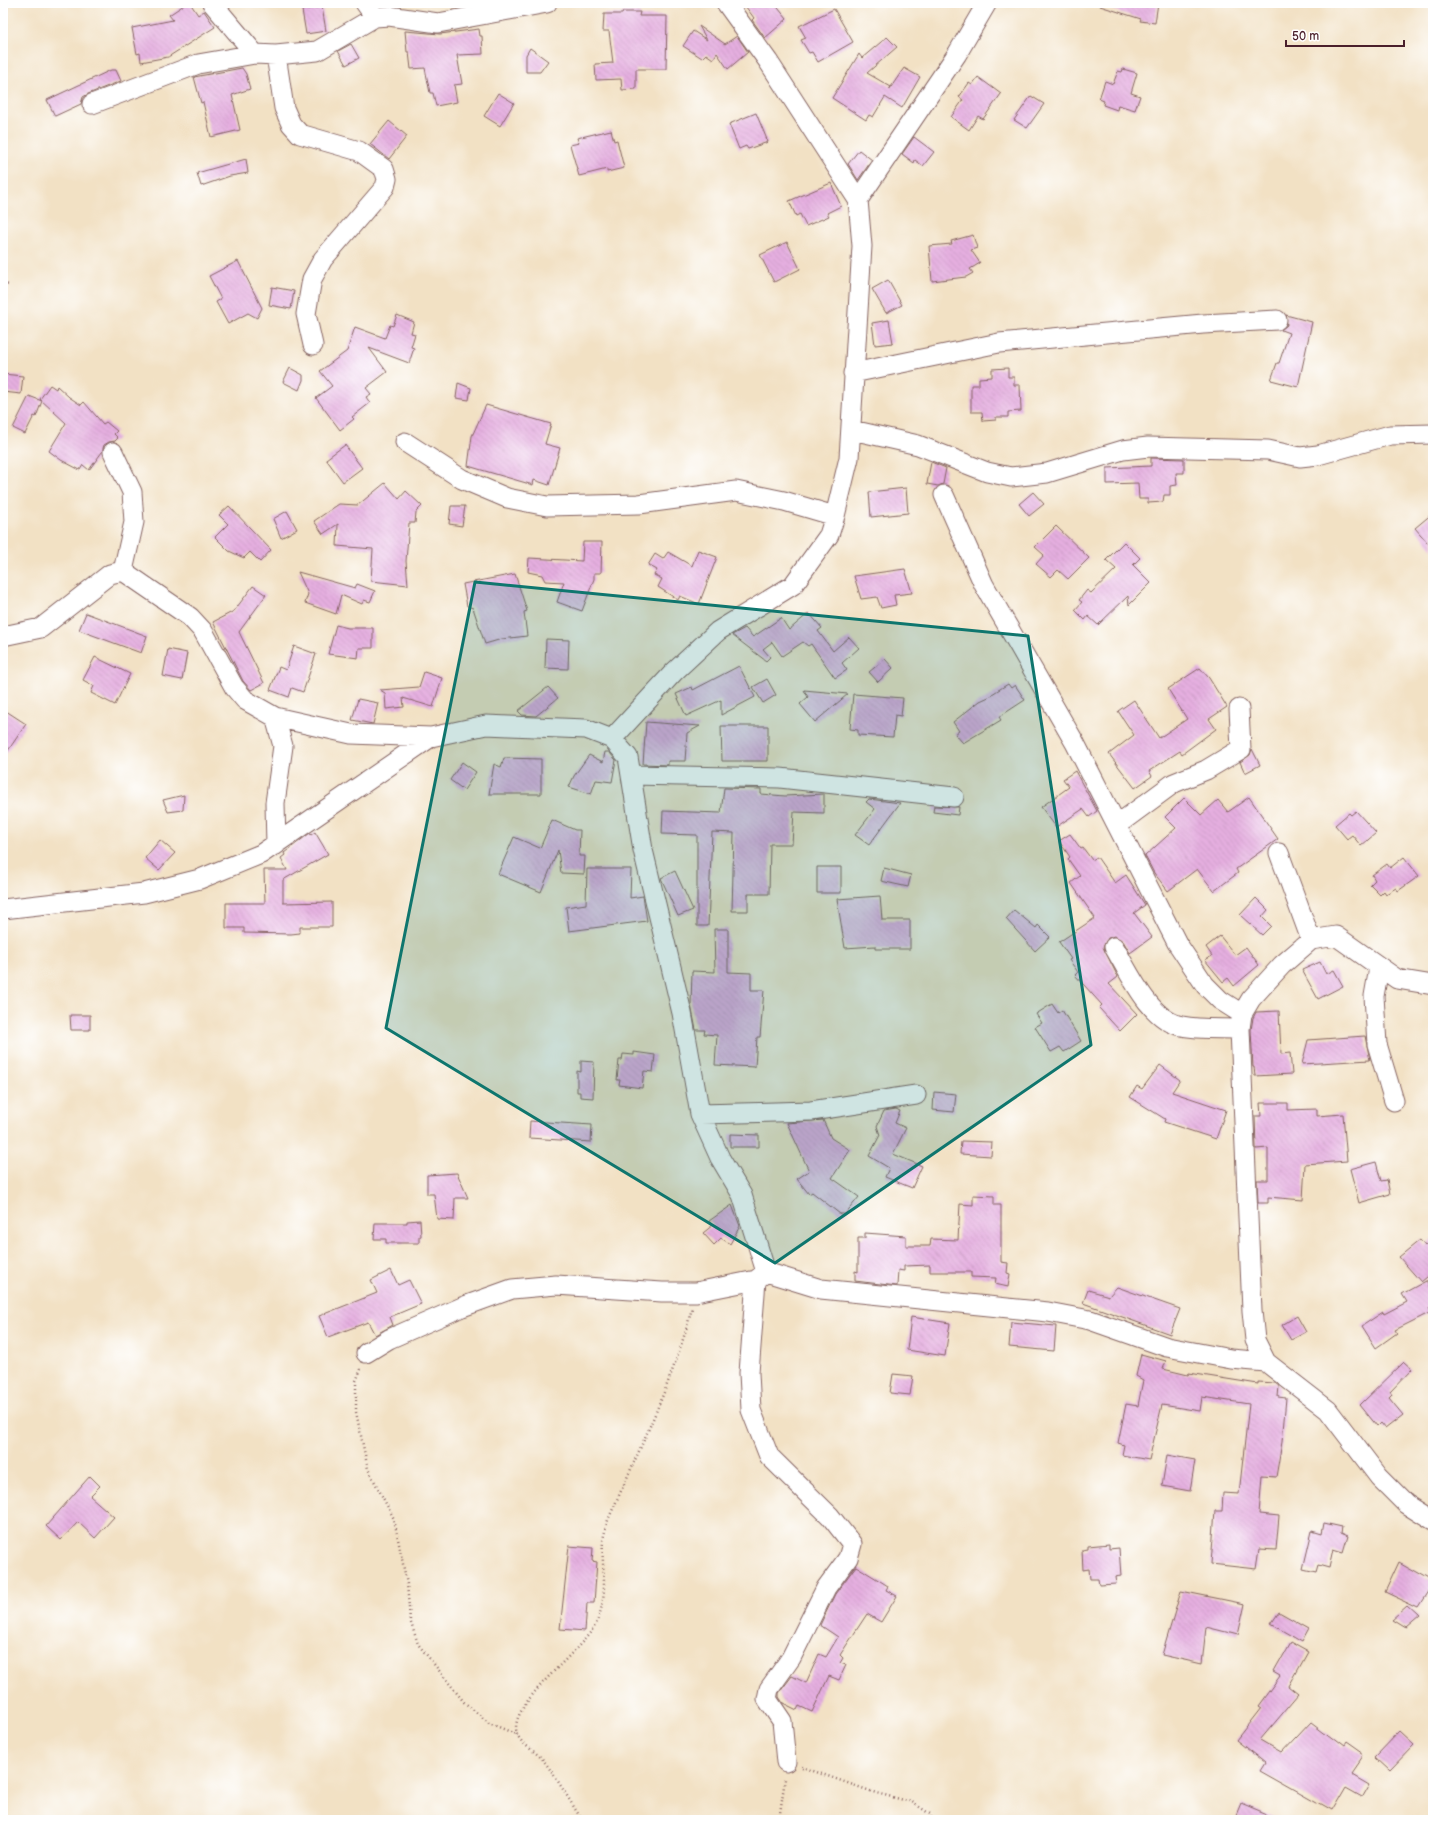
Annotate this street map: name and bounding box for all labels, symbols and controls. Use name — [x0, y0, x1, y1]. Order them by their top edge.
scale bar — [1286, 22, 1404, 48]
text: 50 m — [1292, 29, 1319, 44]

